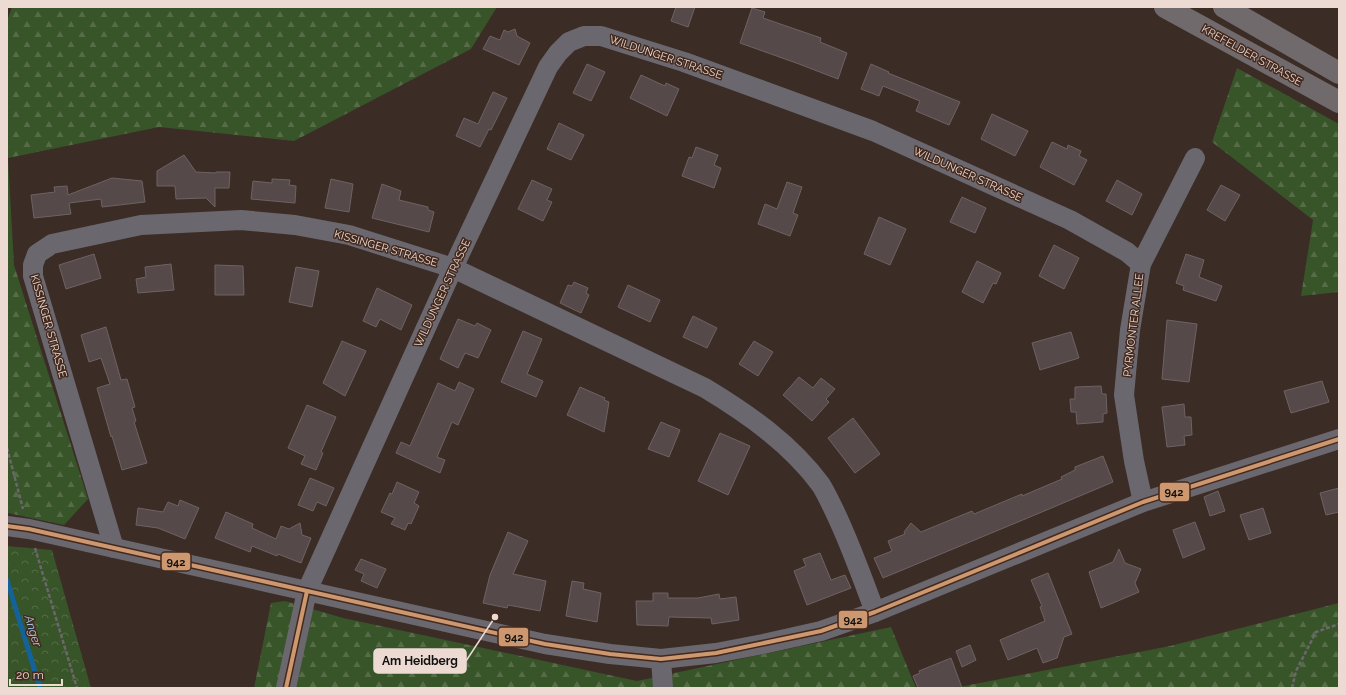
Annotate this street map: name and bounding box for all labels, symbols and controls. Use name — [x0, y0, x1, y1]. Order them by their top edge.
street label: KREFELDER STRASSE — [1199, 22, 1305, 89]
street label: WILDUNGER STRASSE — [608, 33, 724, 82]
street label: WILDUNGER STRASSE — [911, 145, 1025, 204]
street label: KISSINGER STRASSE — [333, 228, 439, 270]
street label: WILDUNGER STRASSE — [412, 237, 473, 349]
street label: PYRMONTER ALLEE — [1121, 272, 1146, 378]
street label: KISSINGER STRASSE — [28, 273, 70, 380]
line badge: 942 — [1159, 482, 1190, 502]
text: 942 — [1165, 486, 1183, 499]
line badge: 942 — [161, 552, 191, 571]
text: 942 — [167, 556, 185, 569]
line badge: 942 — [838, 610, 868, 629]
water label: Anger — [21, 613, 45, 649]
text: 942 — [844, 614, 862, 627]
line badge: 942 — [498, 627, 529, 647]
text: 942 — [505, 631, 523, 644]
callout: Am Heidberg — [374, 649, 466, 673]
text: Am Heidberg — [382, 654, 458, 668]
scale bar — [10, 661, 62, 687]
text: 20 m — [16, 668, 44, 682]

